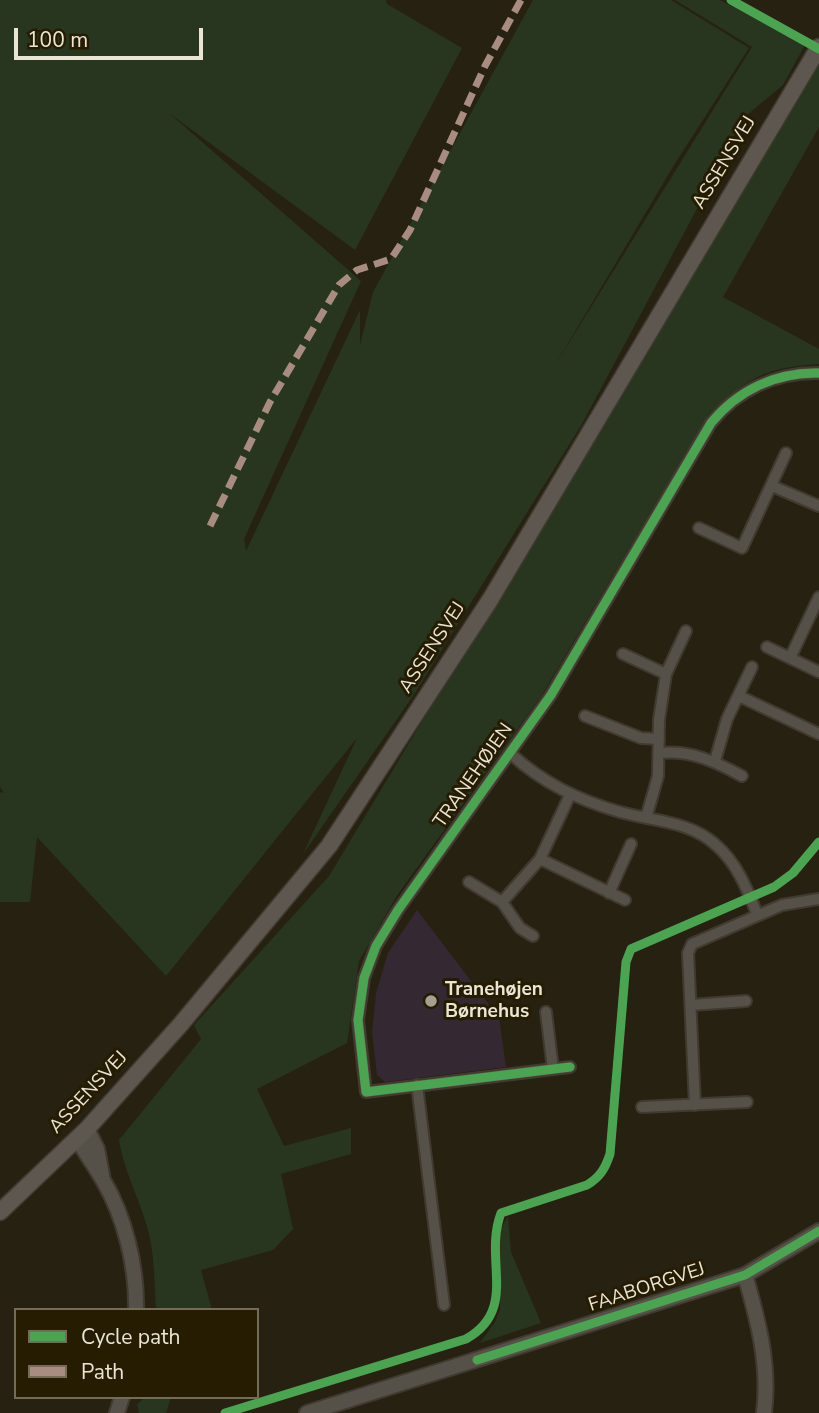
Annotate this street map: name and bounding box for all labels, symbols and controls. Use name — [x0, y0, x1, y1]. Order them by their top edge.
scale bar — [18, 14, 206, 58]
text: 100 m — [27, 26, 88, 54]
street label: ASSENSVEJ — [688, 113, 762, 213]
street label: ASSENSVEJ — [395, 598, 471, 698]
street label: TRANEHØJEN — [429, 719, 519, 833]
place label: Tranehøjen Børnehus — [445, 979, 543, 1023]
marker: Tranehøjen Børnehus — [423, 993, 439, 1009]
street label: ASSENSVEJ — [45, 1047, 133, 1139]
street label: FAABORGVEJ — [586, 1258, 708, 1318]
legend — [14, 1308, 259, 1399]
text: Cycle path — [81, 1323, 180, 1351]
text: Path — [81, 1358, 124, 1386]

